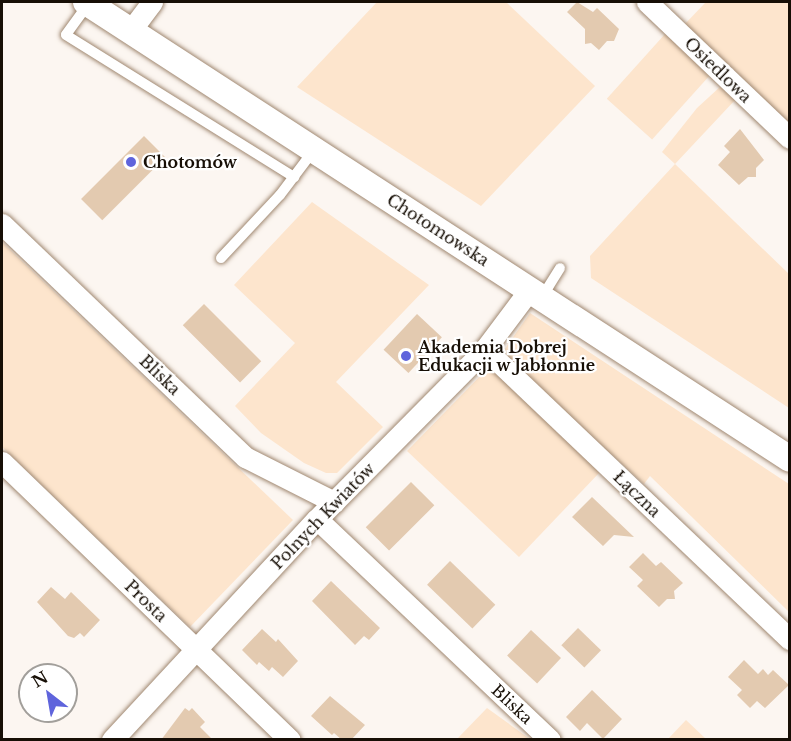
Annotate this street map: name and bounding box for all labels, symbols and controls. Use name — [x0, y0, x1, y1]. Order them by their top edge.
street label: Osiedlowa — [681, 33, 755, 107]
place label: Chotomów — [143, 152, 237, 172]
marker: Chotomów — [124, 155, 138, 169]
street label: Chotomowska — [383, 190, 493, 270]
place label: Akademia Dobrej Edukacji w Jabłonnie — [418, 337, 596, 375]
marker: Akademia Dobrej Edukacji w Jabłonnie — [399, 349, 413, 363]
street label: Bliska — [136, 351, 184, 399]
street label: Polnych Kwiatów — [267, 459, 379, 573]
street label: Łączna — [610, 467, 664, 521]
street label: Prosta — [121, 576, 171, 626]
north arrow — [18, 663, 78, 723]
text: N — [28, 667, 51, 692]
street label: Bliska — [488, 680, 536, 728]

